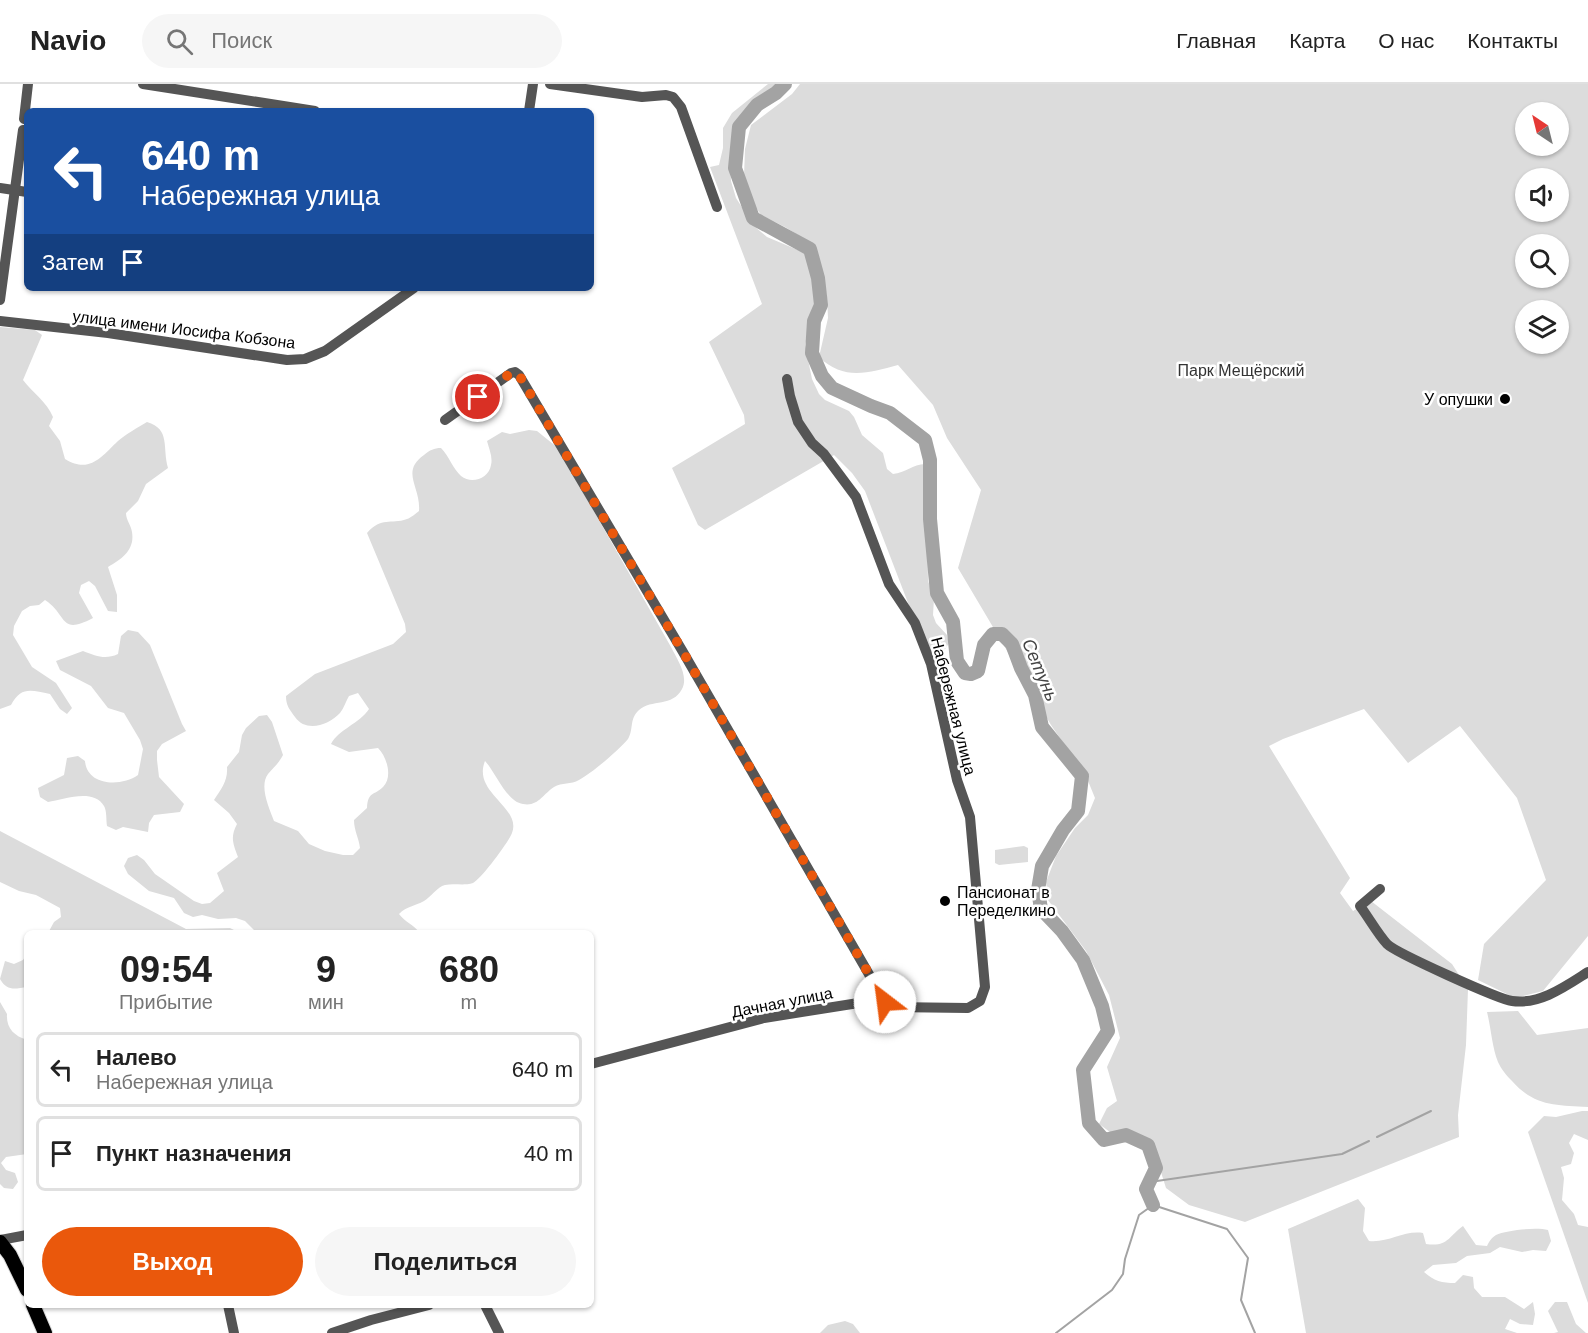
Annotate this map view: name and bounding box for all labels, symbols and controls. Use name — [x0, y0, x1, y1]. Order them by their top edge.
search box — [142, 14, 562, 68]
text: Navio — [30, 25, 106, 56]
icon: search — [163, 25, 196, 58]
text: Поиск — [211, 28, 272, 53]
text: Главная — [1176, 29, 1256, 52]
text: Карта — [1289, 29, 1345, 52]
text: О нас — [1378, 29, 1434, 52]
text: Контакты — [1467, 29, 1558, 52]
north arrow — [1515, 102, 1569, 156]
map controls — [1515, 102, 1569, 354]
icon: left — [42, 132, 120, 210]
text: 640 m — [141, 132, 260, 179]
button: sound — [1515, 168, 1569, 222]
text: Набережная улица — [141, 181, 380, 211]
button: search — [1515, 234, 1569, 288]
icon: arrive — [116, 246, 149, 279]
text: Затем — [42, 250, 104, 275]
button: layers — [1515, 300, 1569, 354]
street label: улица имени Иосифа Кобзона — [72, 307, 296, 352]
park label: Парк Мещёрский — [1178, 362, 1304, 379]
pin — [452, 371, 503, 422]
icon: arrive — [461, 380, 494, 413]
place label: У опушки — [1424, 391, 1493, 408]
marker: У опушки — [1498, 392, 1512, 406]
street label: Набережная улица — [928, 635, 979, 777]
water label: Сетунь — [1018, 636, 1062, 704]
place label: Пансионат в Переделкино — [957, 884, 1056, 919]
marker: Пансионат в Переделкино — [938, 894, 952, 908]
text: 09:54 — [120, 949, 212, 990]
text: 9 — [316, 949, 336, 990]
text: 680 — [439, 949, 499, 990]
position arrow — [853, 970, 917, 1034]
street label: Дачная улица — [730, 984, 834, 1021]
text: Прибытие — [119, 991, 213, 1013]
text: мин — [308, 991, 344, 1013]
text: m — [461, 991, 477, 1013]
text: Налево — [96, 1045, 177, 1070]
icon: left — [45, 1053, 78, 1086]
text: 640 m — [512, 1057, 573, 1082]
text: Набережная улица — [96, 1071, 273, 1093]
icon: arrive — [45, 1137, 78, 1170]
text: Пункт назначения — [96, 1141, 292, 1166]
text: 40 m — [524, 1141, 573, 1166]
button: Выход — [42, 1227, 303, 1296]
button: Поделиться — [315, 1227, 576, 1296]

